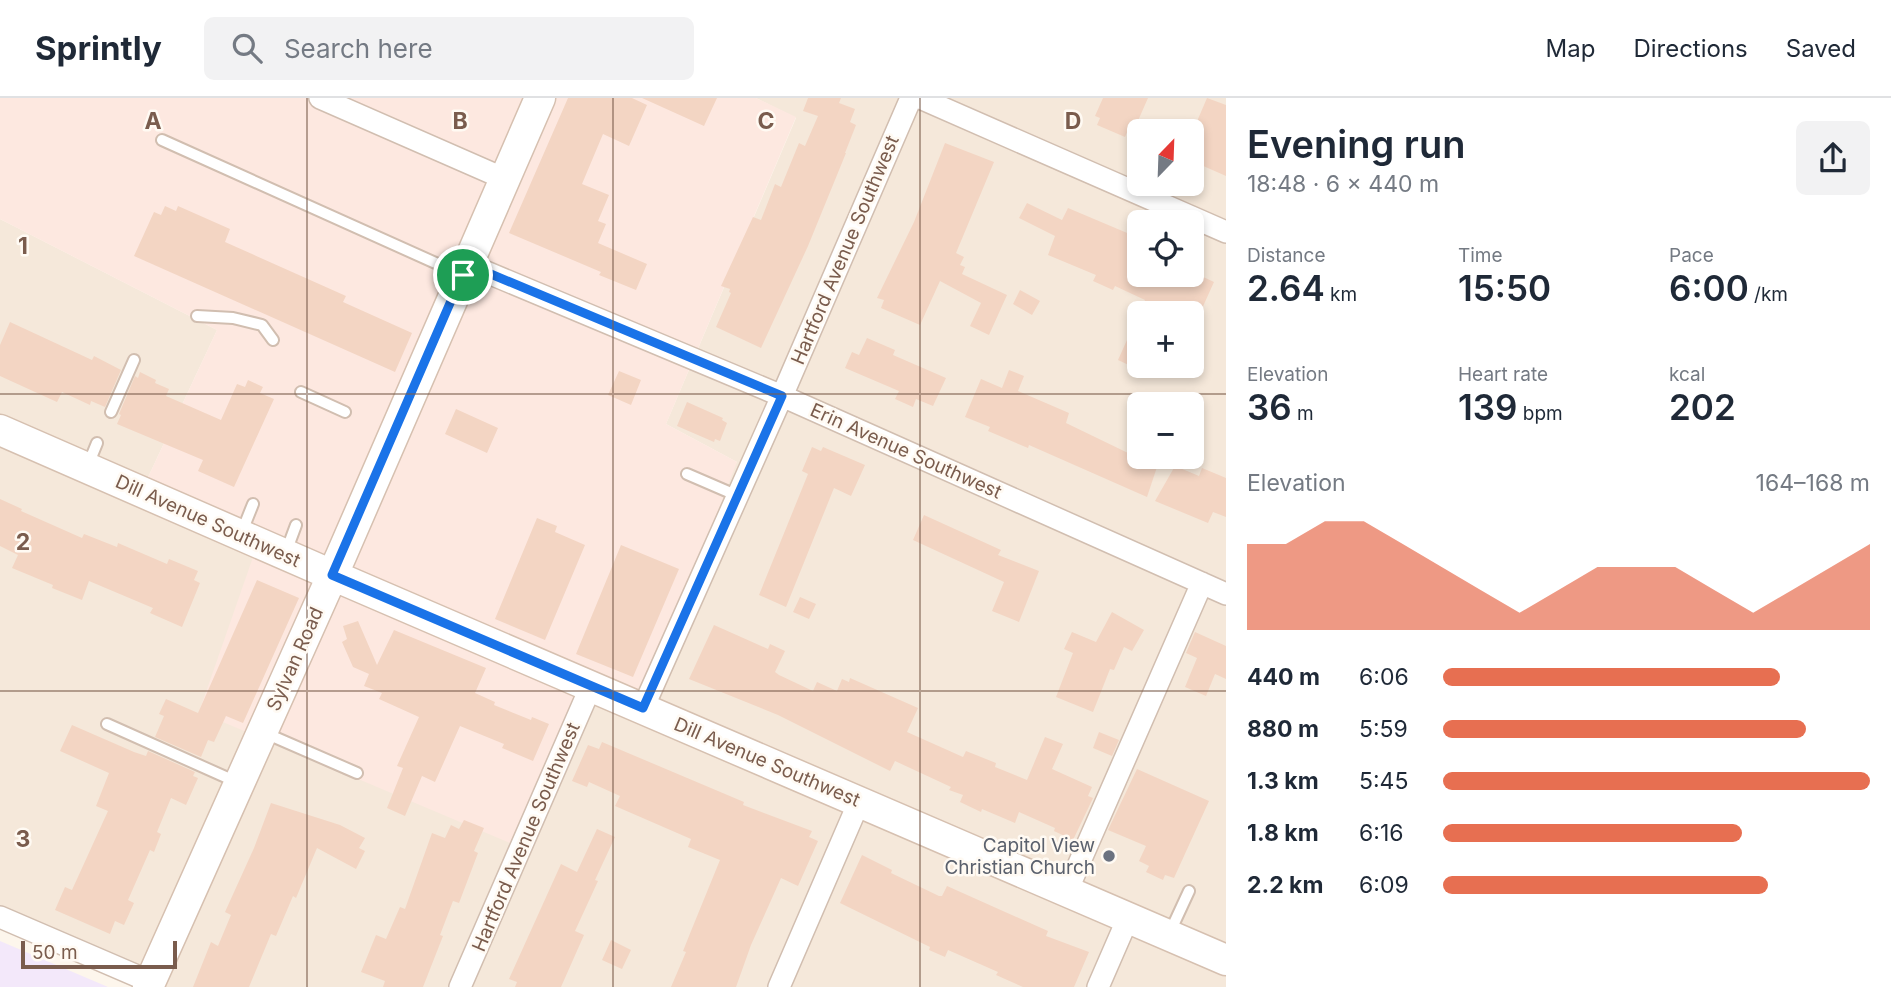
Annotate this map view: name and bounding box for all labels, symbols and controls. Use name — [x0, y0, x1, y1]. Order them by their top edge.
search box — [204, 17, 694, 80]
text: Sprintly — [35, 28, 162, 68]
icon: search — [228, 29, 266, 67]
text: Search here — [284, 33, 433, 64]
text: Map — [1546, 34, 1595, 63]
text: Directions — [1633, 34, 1748, 63]
text: Saved — [1786, 34, 1856, 63]
text: A — [144, 107, 162, 135]
text: B — [452, 107, 468, 135]
text: C — [757, 107, 775, 135]
text: D — [1065, 107, 1081, 135]
north arrow — [1127, 119, 1204, 196]
map controls — [1127, 119, 1204, 469]
text: Evening run — [1247, 121, 1465, 167]
button: share — [1796, 121, 1870, 195]
street label: Hartford Avenue Southwest — [786, 132, 904, 368]
text: 18:48 · 6 × 440 m — [1247, 170, 1439, 198]
button: locate — [1127, 210, 1204, 287]
text: 1 — [18, 232, 28, 260]
text: Distance — [1247, 244, 1325, 267]
text: Time — [1458, 244, 1503, 267]
text: Pace — [1669, 244, 1714, 267]
pin — [433, 245, 493, 305]
icon: arrive — [444, 256, 482, 294]
text: 2.64 — [1247, 267, 1325, 309]
text: 15:50 — [1458, 267, 1551, 309]
text: 6:00 — [1669, 267, 1749, 309]
text: km — [1325, 283, 1357, 306]
text: /km — [1749, 283, 1788, 306]
button: + — [1127, 301, 1204, 378]
text: Elevation — [1247, 363, 1328, 386]
text: Heart rate — [1458, 363, 1548, 386]
text: kcal — [1669, 363, 1705, 386]
text: 36 — [1247, 386, 1292, 428]
text: 139 — [1458, 386, 1517, 428]
text: 202 — [1669, 386, 1736, 428]
button: − — [1127, 392, 1204, 469]
street label: Erin Avenue Southwest — [807, 398, 1005, 504]
text: m — [1292, 402, 1314, 425]
text: bpm — [1517, 402, 1563, 425]
text: Elevation — [1247, 469, 1346, 497]
text: 164–168 m — [1756, 469, 1870, 497]
street label: Dill Avenue Southwest — [112, 470, 304, 572]
text: 2 — [16, 528, 30, 556]
street label: Sylvan Road — [262, 603, 328, 715]
text: 440 m — [1247, 663, 1320, 691]
text: 6:06 — [1359, 663, 1409, 691]
street label: Dill Avenue Southwest — [671, 712, 863, 812]
text: 880 m — [1247, 715, 1319, 743]
text: 5:59 — [1359, 715, 1408, 743]
street label: Hartford Avenue Southwest — [467, 719, 585, 955]
text: 1.3 km — [1247, 767, 1319, 795]
text: 5:45 — [1359, 767, 1408, 795]
text: 1.8 km — [1247, 819, 1319, 847]
text: 6:16 — [1359, 819, 1404, 847]
text: 3 — [16, 825, 30, 853]
place label: Capitol View Christian Church — [944, 834, 1095, 879]
marker: Capitol View Christian Church — [1101, 848, 1117, 864]
text: 2.2 km — [1247, 871, 1323, 899]
text: 6:09 — [1359, 871, 1409, 899]
scale bar — [21, 938, 177, 970]
text: 50 m — [32, 941, 78, 964]

